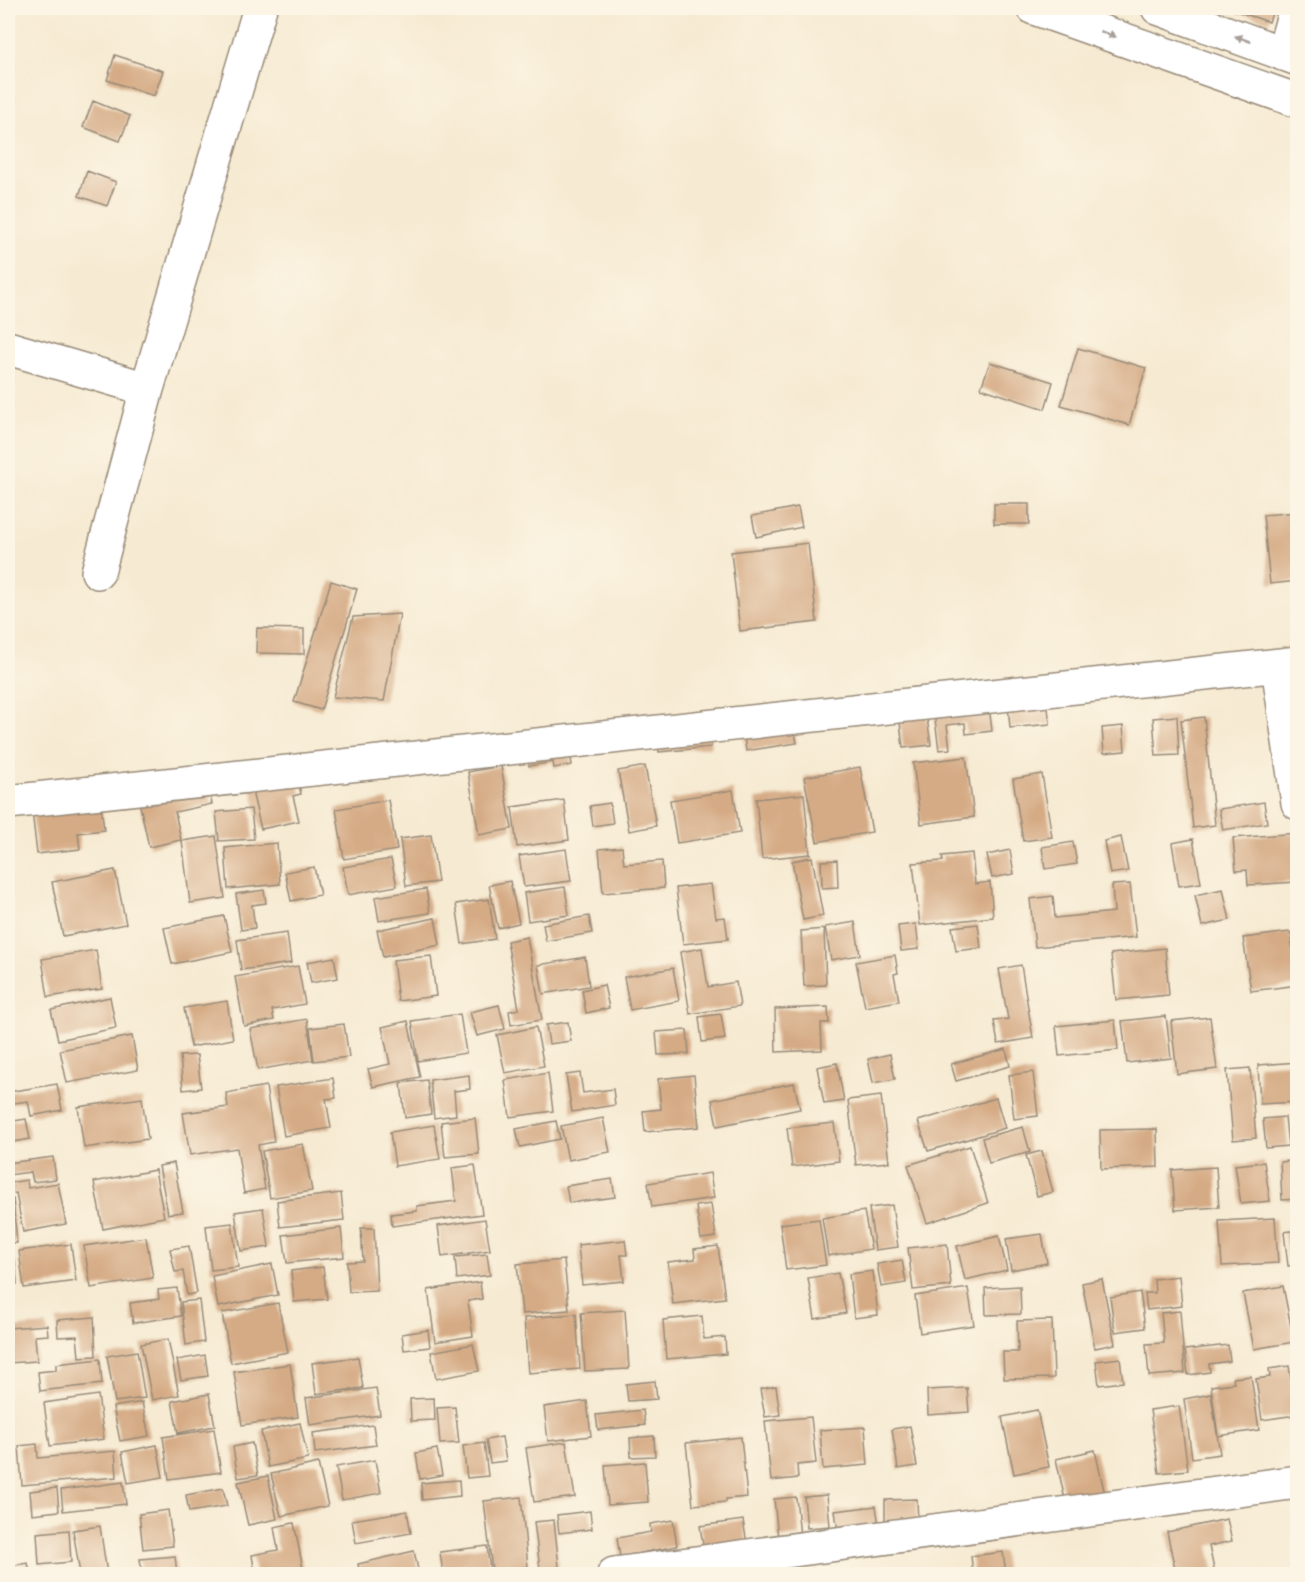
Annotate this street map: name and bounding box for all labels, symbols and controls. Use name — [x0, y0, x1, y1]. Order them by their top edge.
one-way arrow — [1100, 30, 1118, 40]
one-way arrow — [1233, 33, 1251, 43]

